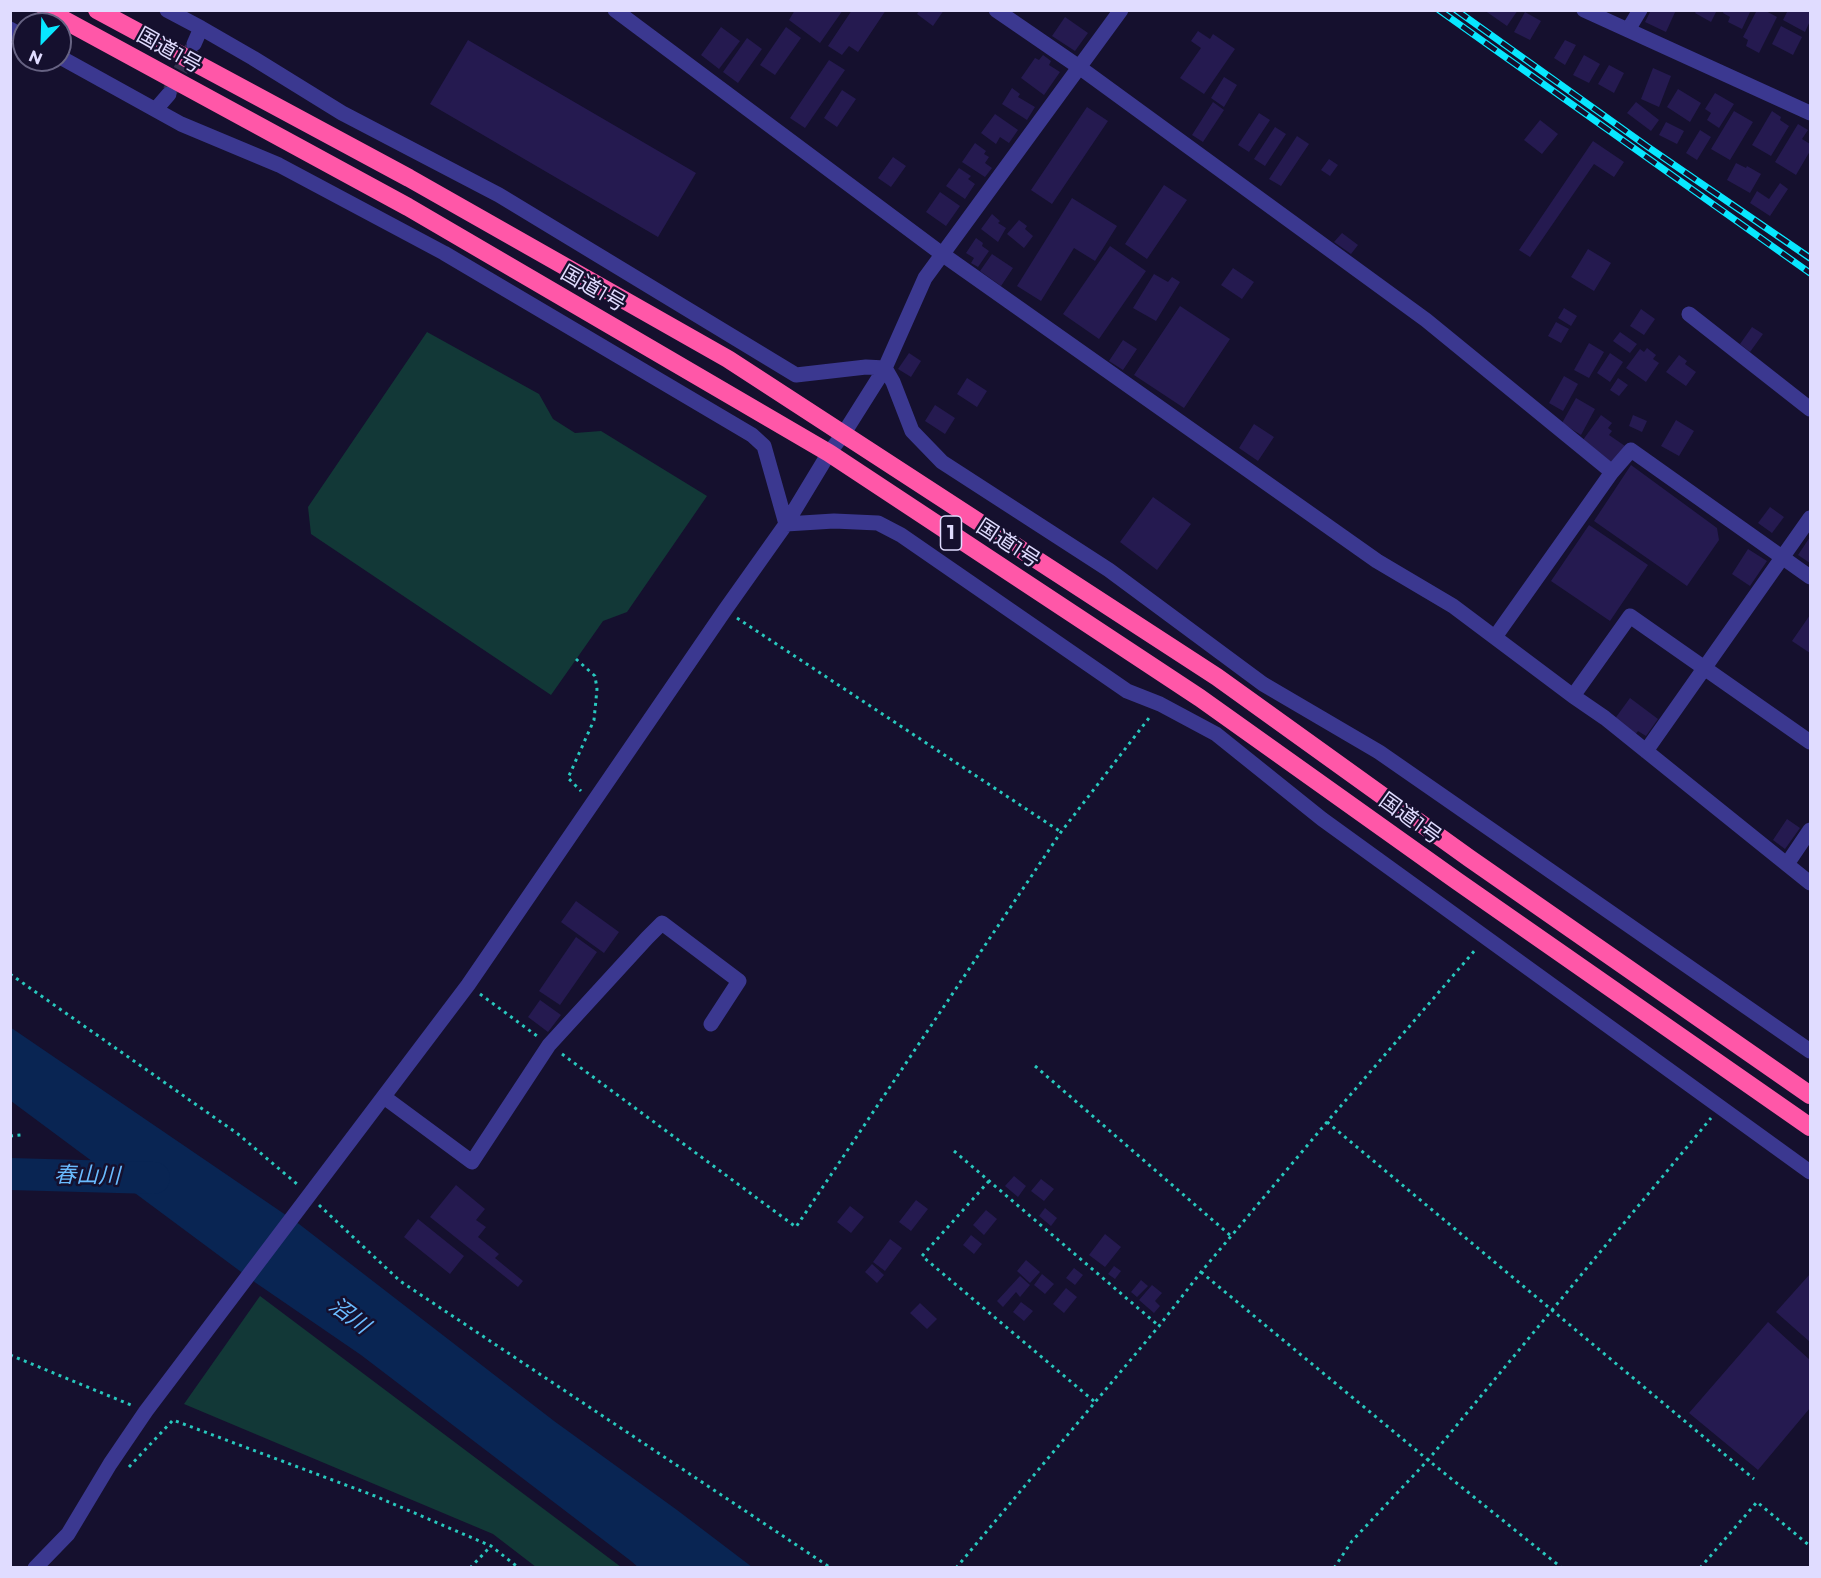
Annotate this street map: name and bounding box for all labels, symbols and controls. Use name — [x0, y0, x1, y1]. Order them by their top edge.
north arrow — [12, 12, 72, 72]
street label: 国道1号 — [132, 23, 206, 79]
text: N — [26, 46, 45, 68]
street label: 国道1号 — [556, 260, 630, 318]
street label: 国道1号 — [972, 514, 1044, 574]
road number: 1 — [940, 516, 962, 550]
street label: 国道1号 — [1374, 788, 1446, 850]
water label: 春山川 — [54, 1162, 120, 1190]
water label: 沼川 — [323, 1292, 375, 1340]

